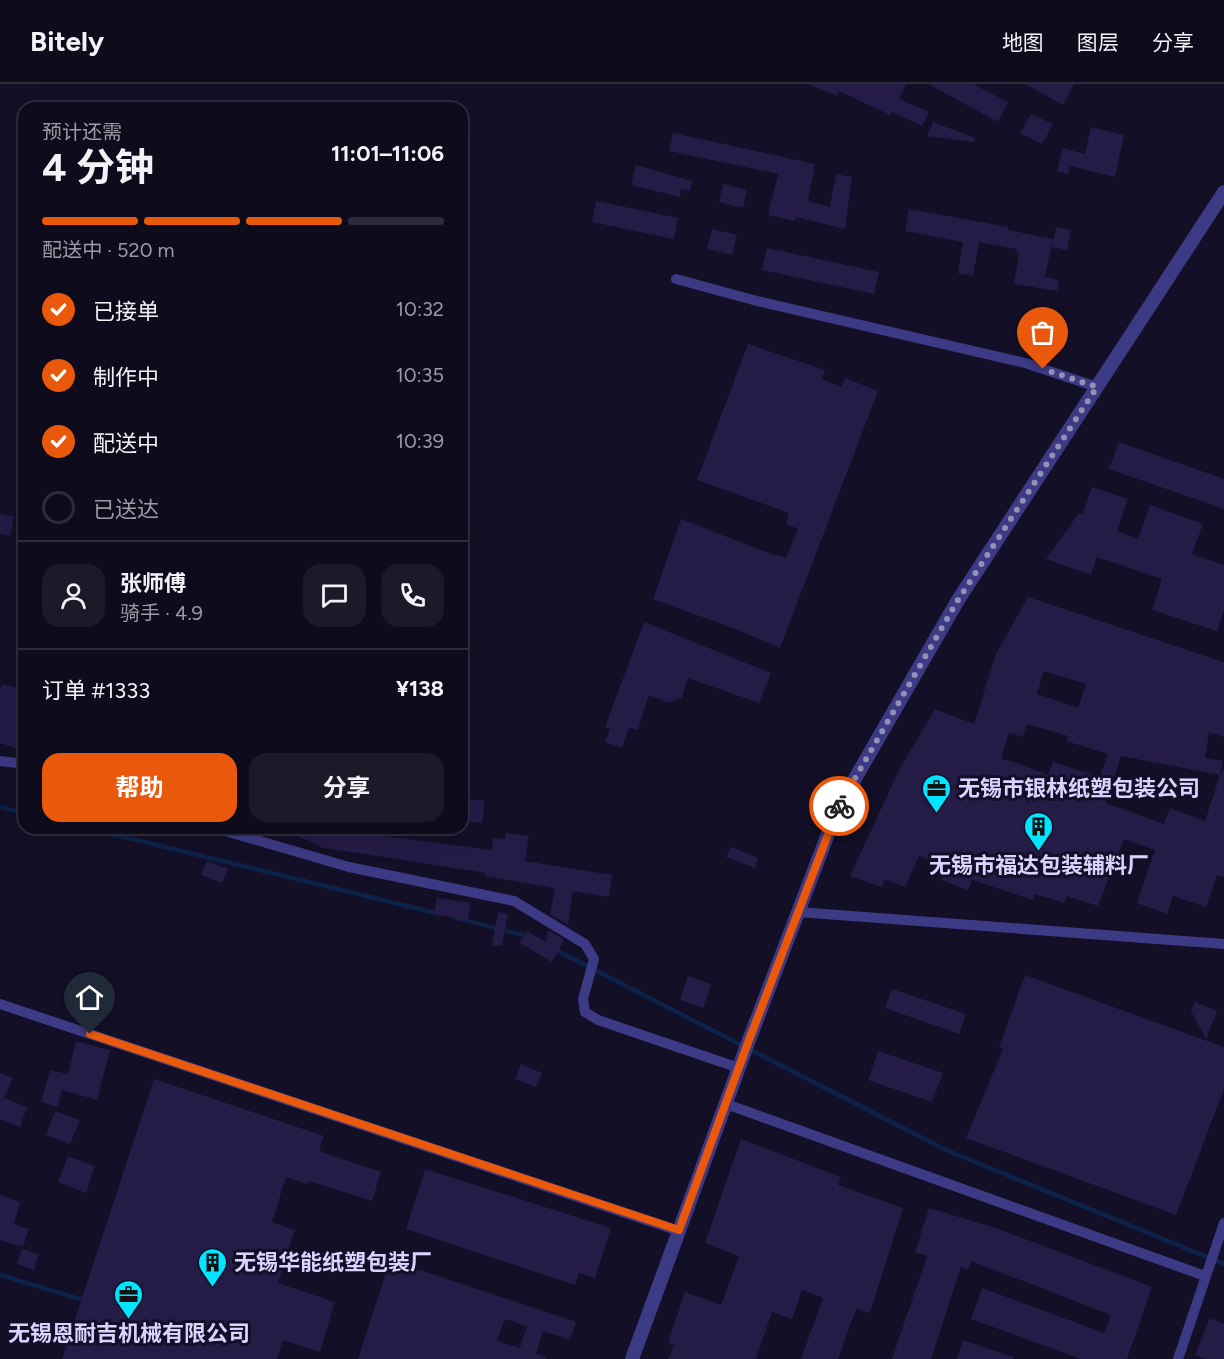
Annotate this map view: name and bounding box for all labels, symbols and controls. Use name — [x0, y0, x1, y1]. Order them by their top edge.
text: Bitely — [30, 24, 104, 58]
text: 地图 — [1002, 30, 1044, 55]
text: 图层 — [1077, 30, 1119, 55]
text: 分享 — [1152, 30, 1194, 55]
text: 预计还需 — [42, 120, 122, 144]
text: 11:01–11:06 — [331, 140, 444, 167]
text: 4 分钟 — [42, 144, 154, 191]
text: 配送中 · 520 m — [42, 238, 174, 262]
icon: check — [42, 293, 75, 326]
text: 10:32 — [396, 297, 444, 321]
text: 已接单 — [93, 298, 159, 325]
pin — [1017, 307, 1068, 369]
icon: bag — [1026, 316, 1059, 349]
icon: check — [42, 359, 75, 392]
text: 10:35 — [395, 363, 444, 387]
text: 制作中 — [93, 364, 159, 391]
icon: check — [42, 425, 75, 458]
text: 10:39 — [396, 429, 444, 453]
text: 配送中 — [93, 430, 159, 457]
text: 已送达 — [93, 496, 159, 523]
button: person — [42, 564, 105, 627]
button: chat — [303, 564, 366, 627]
button: phone — [381, 564, 444, 627]
text: 张师傅 — [120, 570, 186, 597]
text: 骑手 · 4.9 — [120, 601, 203, 625]
text: ¥138 — [396, 675, 444, 702]
text: 订单 #1333 — [42, 677, 150, 704]
button: 帮助 — [42, 753, 237, 822]
button: 分享 — [249, 753, 444, 822]
office icon: 无锡市银林纸塑包装公司 — [921, 772, 953, 814]
place label: 无锡市银林纸塑包装公司 — [958, 775, 1200, 802]
courier — [809, 776, 869, 836]
icon: bike — [823, 790, 856, 823]
building icon: 无锡市福达包装辅料厂 — [1023, 810, 1055, 852]
place label: 无锡市福达包装辅料厂 — [929, 852, 1149, 879]
pin — [64, 972, 115, 1034]
icon: home — [73, 981, 106, 1014]
building icon: 无锡华能纸塑包装厂 — [197, 1246, 229, 1288]
place label: 无锡华能纸塑包装厂 — [234, 1249, 432, 1276]
office icon: 无锡恩耐吉机械有限公司 — [113, 1278, 145, 1320]
place label: 无锡恩耐吉机械有限公司 — [8, 1320, 250, 1347]

